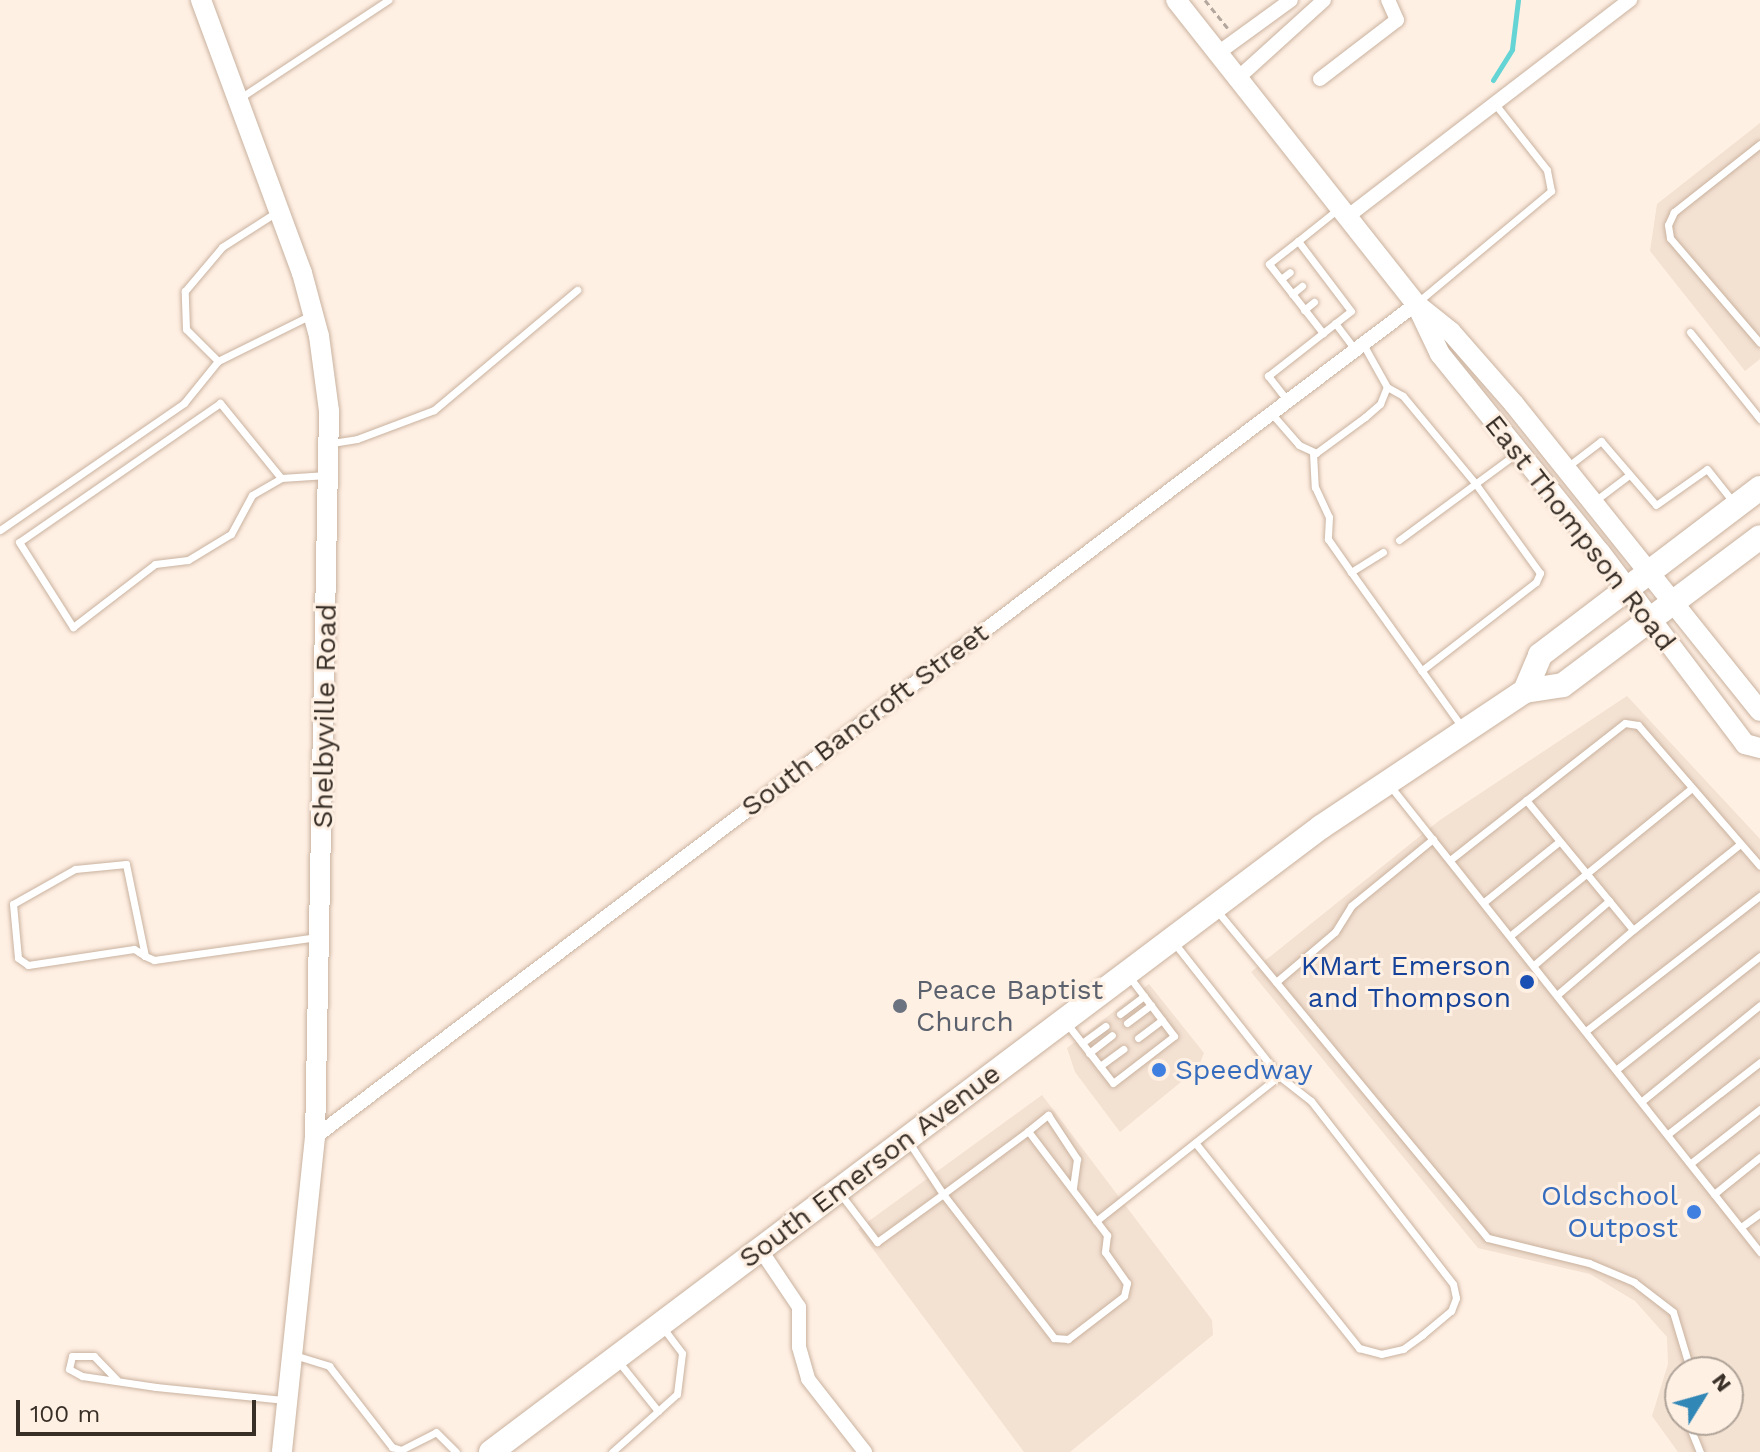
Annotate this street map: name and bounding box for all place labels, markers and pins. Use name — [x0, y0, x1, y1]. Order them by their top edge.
place label: KMart Emerson and Thompson — [1301, 949, 1511, 1015]
place label: Peace Baptist Church — [916, 973, 1103, 1039]
marker: KMart Emerson and Thompson — [1518, 973, 1536, 991]
marker: Peace Baptist Church — [891, 997, 909, 1015]
place label: Speedway — [1175, 1053, 1313, 1087]
marker: Speedway — [1150, 1061, 1168, 1079]
place label: Oldschool Outpost — [1541, 1179, 1678, 1245]
marker: Oldschool Outpost — [1685, 1203, 1703, 1221]

